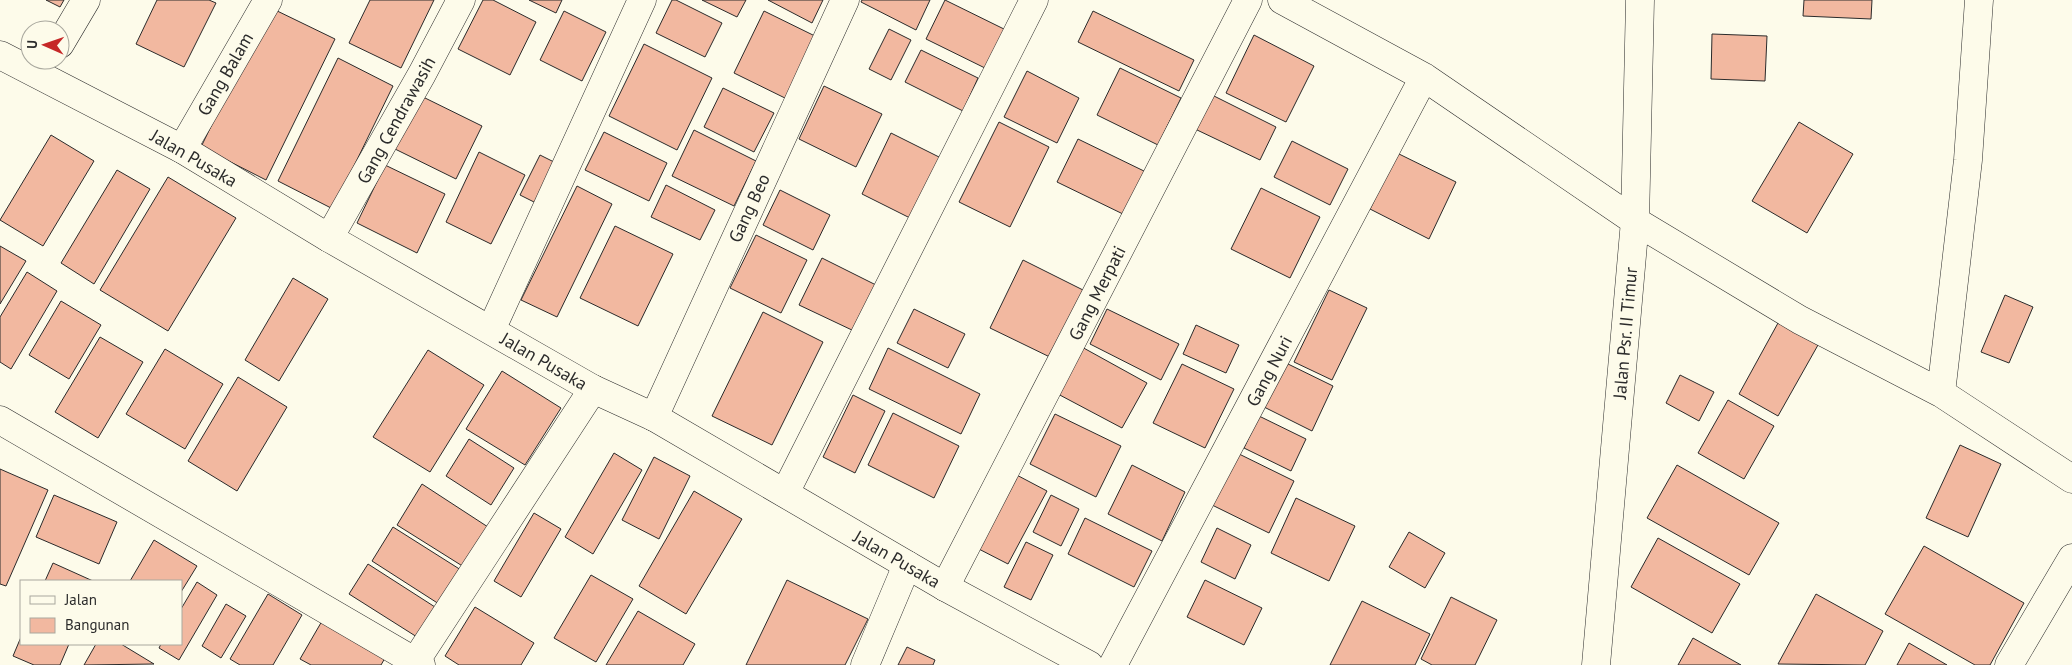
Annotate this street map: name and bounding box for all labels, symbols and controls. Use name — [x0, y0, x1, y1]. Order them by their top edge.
north arrow — [20, 20, 70, 70]
street label: Gang Balam — [192, 28, 258, 120]
text: U — [23, 40, 41, 49]
street label: Gang Cendrawasih — [352, 52, 440, 188]
street label: Jalan Pusaka — [146, 123, 241, 192]
street label: Gang Beo — [723, 170, 775, 246]
street label: Gang Merpati — [1063, 242, 1131, 344]
street label: Jalan Psr. II Timur — [1608, 266, 1642, 401]
street label: Jalan Pusaka — [496, 326, 591, 395]
street label: Gang Nuri — [1241, 332, 1297, 410]
street label: Jalan Pusaka — [849, 524, 944, 593]
legend — [20, 580, 182, 645]
text: Jalan — [64, 590, 97, 609]
text: Bangunan — [65, 615, 129, 634]

